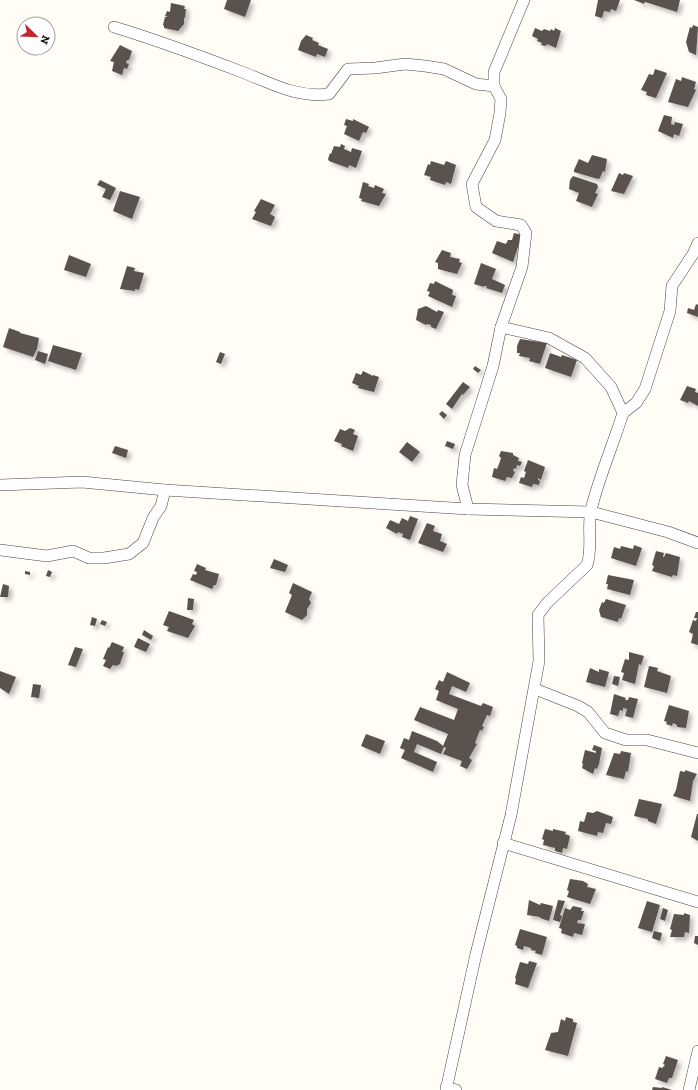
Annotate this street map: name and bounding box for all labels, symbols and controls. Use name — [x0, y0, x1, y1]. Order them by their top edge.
north arrow — [16, 16, 56, 56]
text: N — [37, 33, 52, 47]

